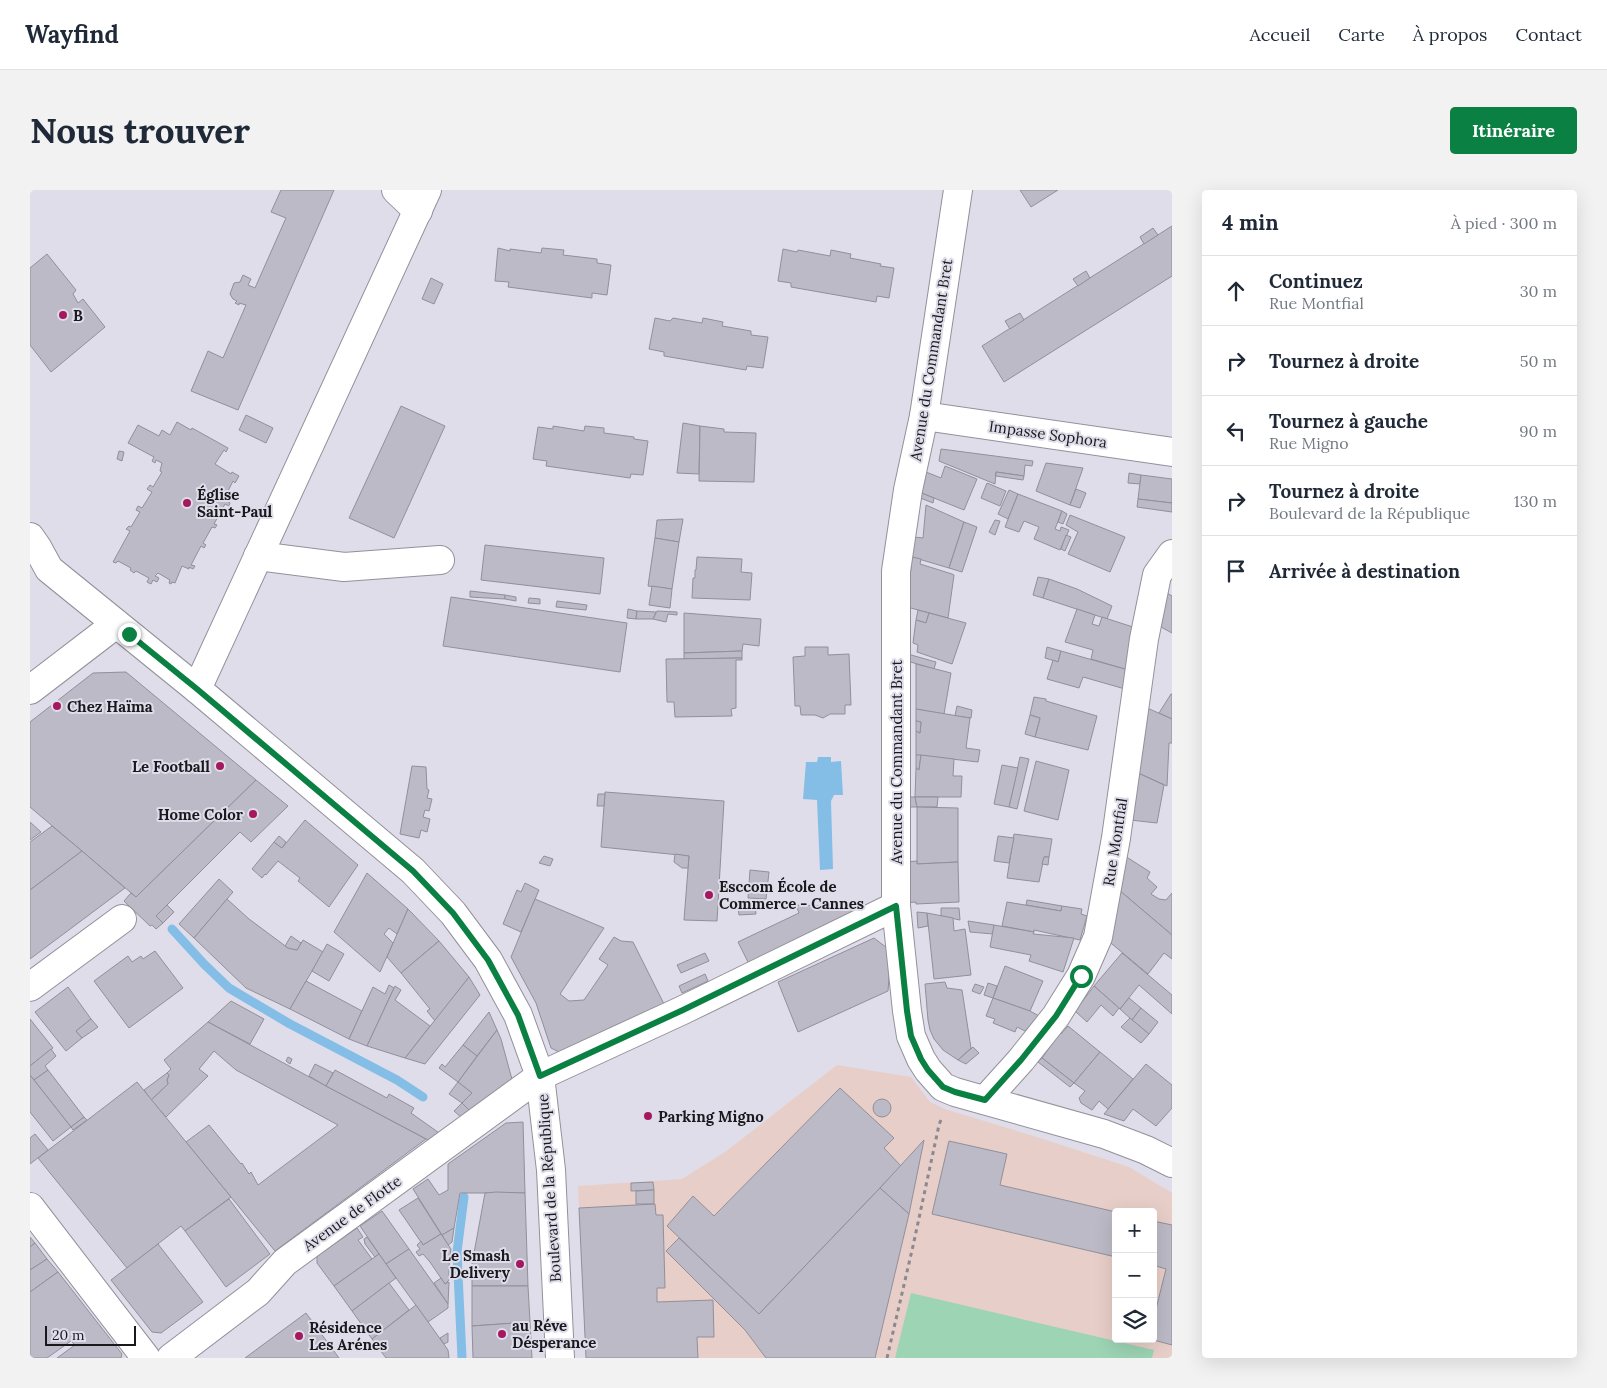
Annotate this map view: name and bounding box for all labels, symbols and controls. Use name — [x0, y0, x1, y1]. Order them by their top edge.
text: Wayfind — [25, 19, 119, 50]
text: Accueil — [1250, 23, 1310, 46]
text: Carte — [1338, 23, 1385, 46]
text: À propos — [1413, 23, 1487, 46]
text: Contact — [1515, 23, 1582, 46]
button: Itinéraire — [1450, 107, 1577, 154]
text: Nous trouver — [30, 108, 250, 153]
text: 4 min — [1222, 209, 1279, 236]
text: À pied · 300 m — [1451, 213, 1557, 233]
street label: Avenue du Commandant Bret — [905, 257, 956, 463]
text: Continuez — [1269, 269, 1363, 293]
icon: ahead — [1222, 277, 1250, 305]
text: 30 m — [1520, 281, 1557, 301]
text: Rue Montfial — [1269, 293, 1364, 313]
place label: B — [73, 306, 83, 325]
marker: B — [57, 309, 69, 321]
icon: right — [1222, 347, 1250, 375]
text: Tournez à droite — [1269, 349, 1419, 373]
text: 50 m — [1520, 351, 1557, 371]
text: Tournez à gauche — [1269, 409, 1428, 433]
street label: Impasse Sophora — [988, 416, 1109, 452]
icon: left — [1222, 417, 1250, 445]
text: 90 m — [1519, 421, 1557, 441]
text: Rue Migno — [1269, 433, 1349, 453]
text: Tournez à droite — [1269, 479, 1419, 503]
place label: Église Saint-Paul — [197, 485, 273, 521]
icon: right — [1222, 487, 1250, 515]
text: 130 m — [1514, 491, 1557, 511]
marker: Église Saint-Paul — [181, 497, 193, 509]
text: Boulevard de la République — [1269, 503, 1470, 523]
icon: arrive — [1222, 557, 1250, 585]
text: Arrivée à destination — [1269, 559, 1460, 583]
route end — [118, 623, 141, 646]
street label: Avenue du Commandant Bret — [887, 660, 906, 865]
place label: Chez Haïma — [67, 697, 153, 716]
marker: Chez Haïma — [51, 700, 63, 712]
place label: Le Football — [132, 757, 210, 776]
marker: Le Football — [214, 760, 226, 772]
street label: Rue Montfial — [1099, 797, 1131, 887]
place label: Home Color — [158, 805, 244, 824]
marker: Home Color — [247, 808, 259, 820]
place label: Esccom École de Commerce - Cannes — [719, 877, 864, 913]
marker: Esccom École de Commerce - Cannes — [703, 889, 715, 901]
route start — [1070, 965, 1093, 988]
street label: Boulevard de la République — [533, 1093, 565, 1283]
place label: Parking Migno — [658, 1107, 764, 1126]
marker: Parking Migno — [642, 1110, 654, 1122]
street label: Avenue de Flotte — [298, 1171, 405, 1256]
map controls — [1112, 1208, 1157, 1343]
button: + — [1112, 1208, 1157, 1253]
place label: Le Smash Delivery — [442, 1246, 511, 1282]
button: − — [1112, 1253, 1157, 1298]
marker: Le Smash Delivery — [514, 1258, 526, 1270]
button: layers — [1112, 1298, 1157, 1343]
place label: au Réve Désperance — [512, 1316, 596, 1352]
place label: Résidence Les Arénes — [309, 1318, 387, 1354]
scale bar — [45, 1323, 136, 1346]
text: 20 m — [52, 1326, 84, 1344]
marker: au Réve Désperance — [496, 1328, 508, 1340]
marker: Résidence Les Arénes — [293, 1330, 305, 1342]

